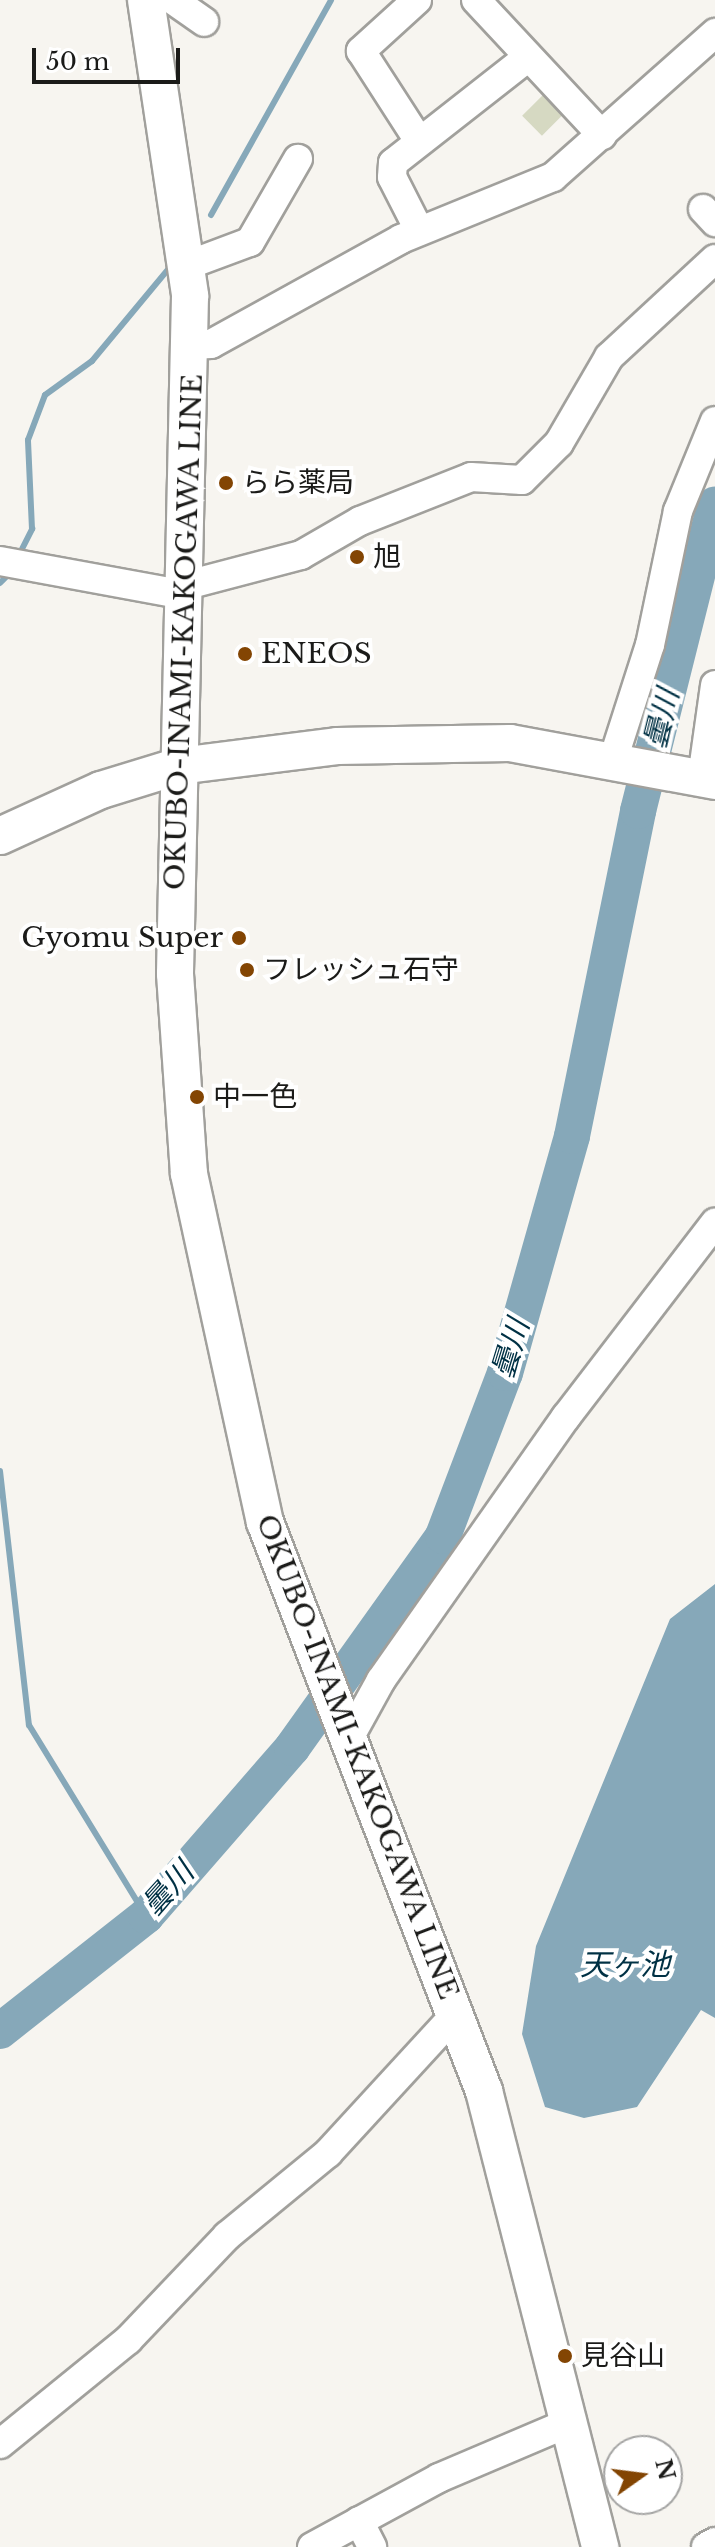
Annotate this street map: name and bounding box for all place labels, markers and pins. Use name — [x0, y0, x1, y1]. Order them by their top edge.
place label: らら薬局 — [242, 466, 354, 500]
marker: らら薬局 — [217, 474, 235, 492]
place label: 旭 — [373, 540, 401, 574]
marker: 旭 — [348, 548, 366, 566]
place label: ENEOS — [261, 637, 371, 671]
marker: ENEOS — [236, 645, 254, 663]
place label: Gyomu Super — [21, 921, 223, 955]
marker: Gyomu Super — [230, 929, 248, 947]
place label: フレッシュ石守 — [263, 953, 459, 987]
marker: フレッシュ石守 — [238, 961, 256, 979]
place label: 中一色 — [213, 1080, 297, 1114]
marker: 中一色 — [188, 1088, 206, 1106]
place label: 見谷山 — [581, 2339, 665, 2373]
marker: 見谷山 — [556, 2347, 574, 2365]

